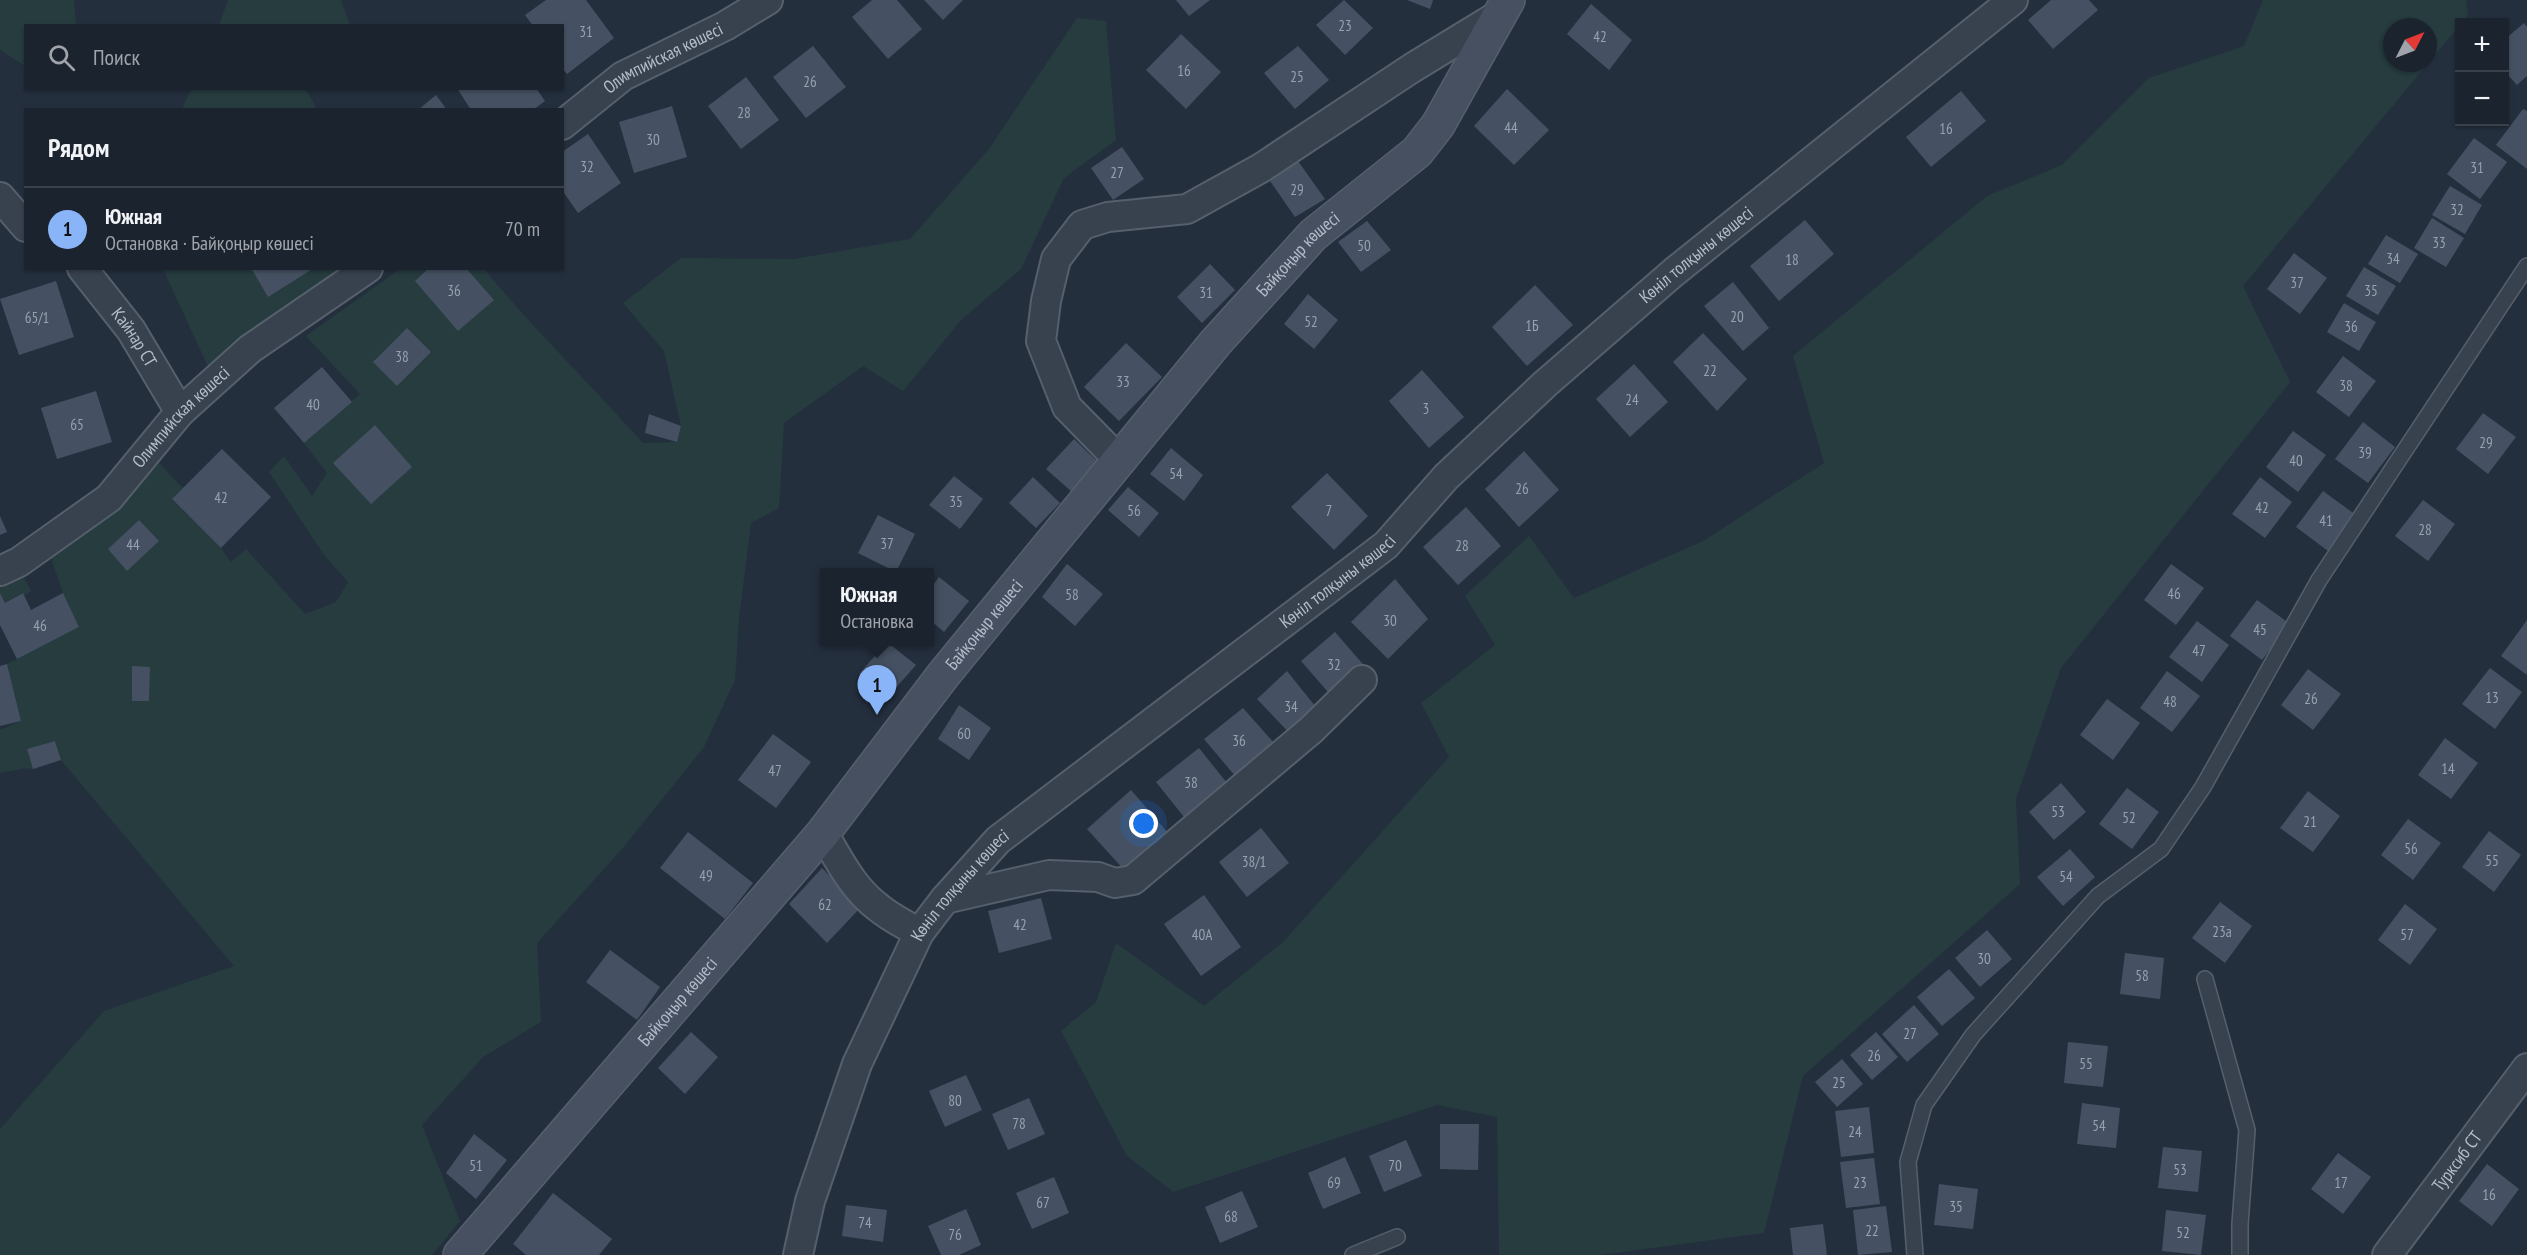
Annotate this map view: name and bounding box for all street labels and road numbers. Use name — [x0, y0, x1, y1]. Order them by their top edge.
street label: Олимпийская көшесі — [598, 17, 726, 98]
street label: Көніл толқыны көшесі — [1634, 201, 1758, 308]
street label: Байқоңыр көшесі — [1251, 206, 1344, 301]
street label: Кайнар СТ — [107, 303, 162, 371]
street label: Олимпийская көшесі — [127, 361, 234, 472]
street label: Көніл толқыны көшесі — [1275, 530, 1401, 633]
street label: Байқоңыр көшесі — [940, 575, 1028, 675]
street label: Көніл толқыны көшесі — [905, 824, 1014, 944]
street label: Байқоңыр көшесі — [633, 952, 722, 1051]
street label: Турксиб СТ — [2427, 1126, 2487, 1196]

